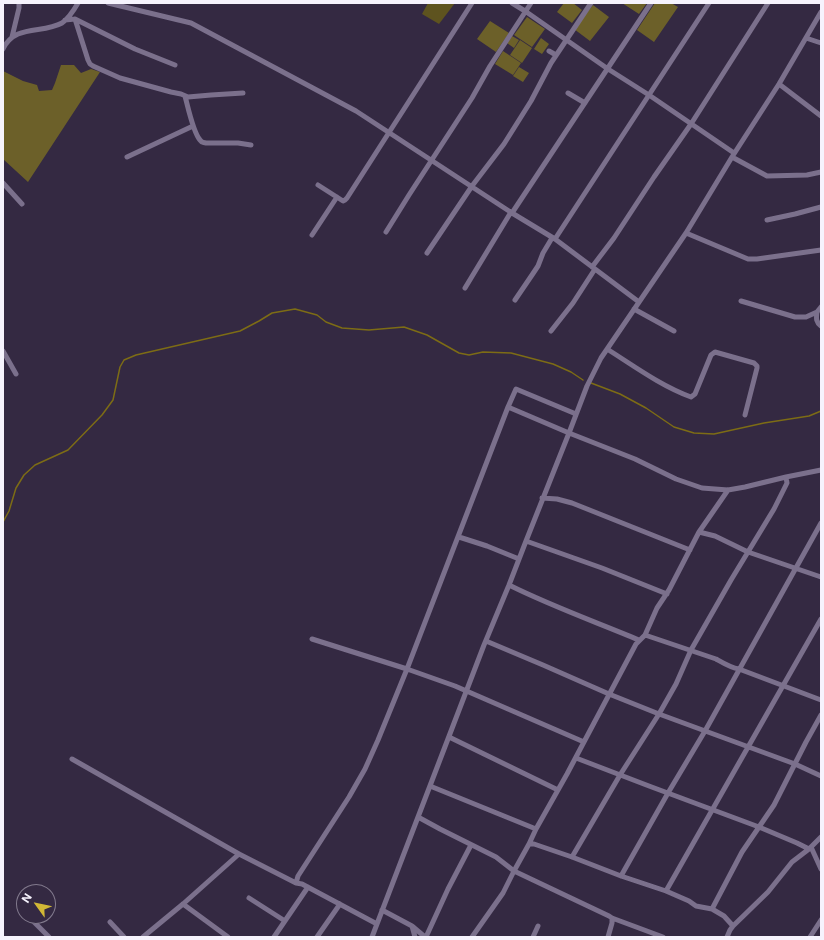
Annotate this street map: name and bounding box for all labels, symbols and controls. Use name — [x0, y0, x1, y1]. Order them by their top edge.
north arrow — [16, 884, 56, 924]
text: N — [19, 891, 35, 905]

